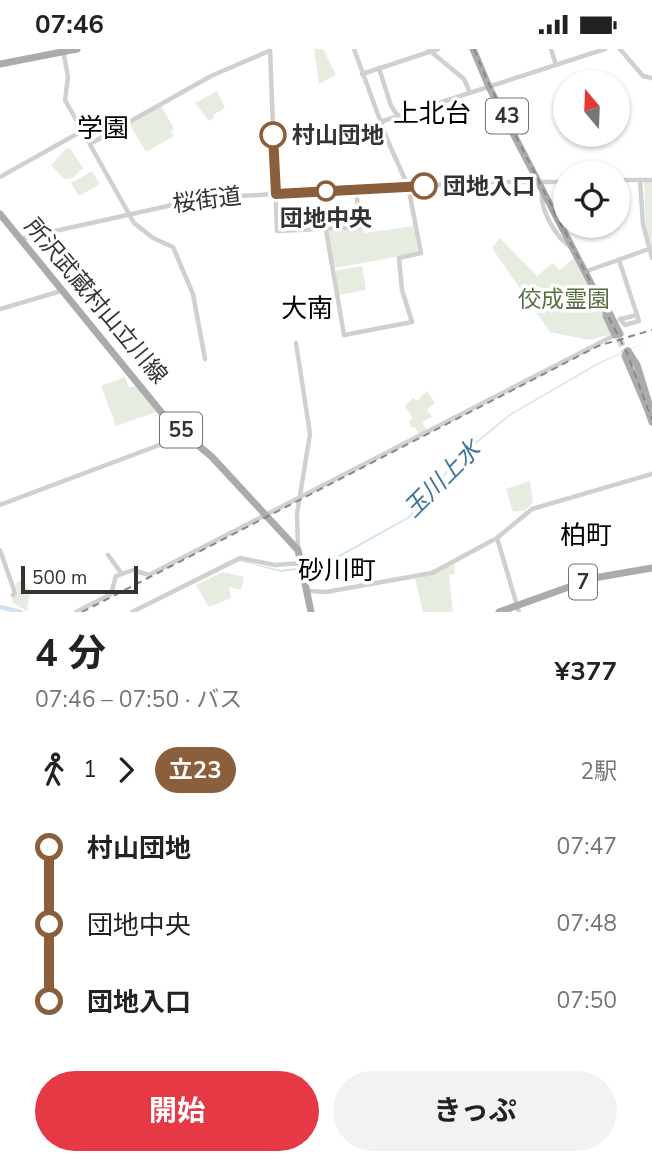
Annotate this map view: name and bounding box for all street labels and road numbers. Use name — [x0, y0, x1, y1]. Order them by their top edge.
road number: 43 — [486, 99, 528, 133]
street label: 桜街道 — [171, 180, 243, 220]
street label: 所沢武蔵村山立川線 — [18, 212, 174, 390]
road number: 55 — [160, 413, 202, 447]
road number: 7 — [569, 565, 597, 599]

